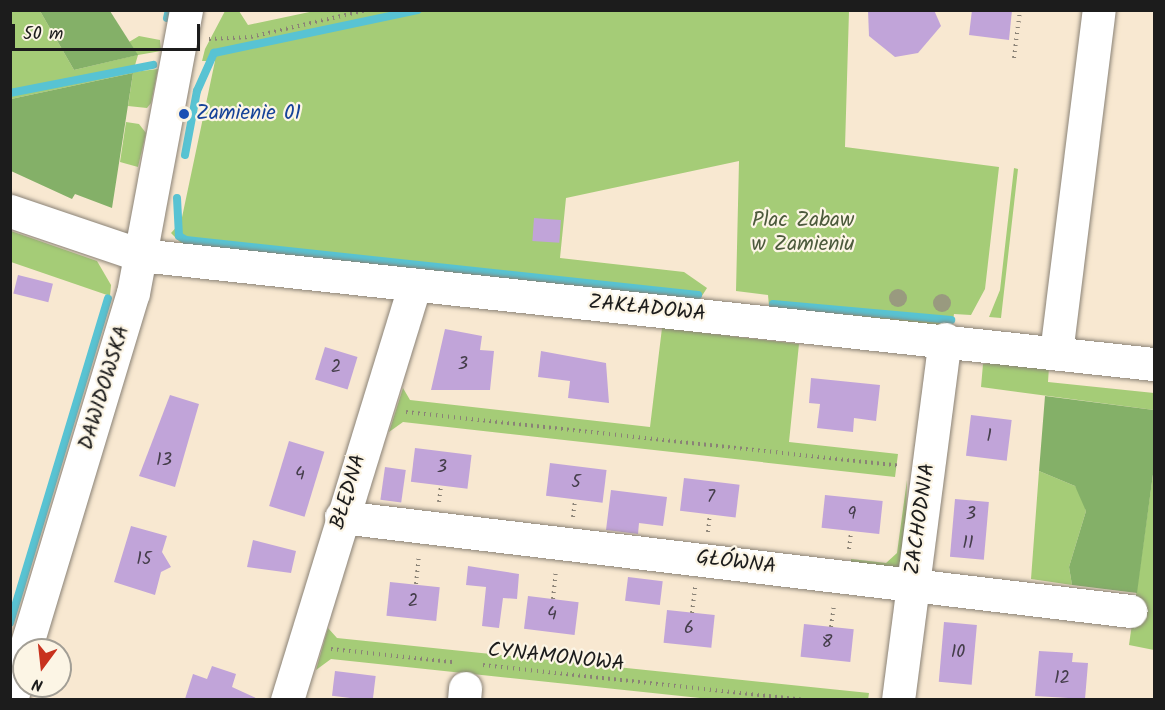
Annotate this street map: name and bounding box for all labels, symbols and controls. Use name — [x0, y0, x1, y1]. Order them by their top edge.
scale bar — [15, 12, 202, 50]
text: 50 m — [23, 20, 63, 49]
place label: Zamienie 01 — [196, 101, 301, 127]
marker: Zamienie 01 — [177, 107, 191, 121]
park label: Plac Zabaw w Zamieniu — [752, 208, 854, 258]
street label: ZAKŁADOWA — [587, 290, 707, 328]
street label: DAWIDOWSKA — [74, 323, 136, 453]
house number: 3 — [458, 354, 468, 376]
house number: 2 — [331, 357, 341, 379]
house number: 1 — [986, 426, 992, 448]
house number: 13 — [156, 450, 172, 472]
street label: BŁĘDNA — [326, 452, 372, 532]
house number: 3 — [437, 457, 447, 479]
street label: ZACHODNIA — [901, 462, 941, 576]
house number: 4 — [295, 464, 305, 486]
house number: 5 — [571, 472, 581, 494]
house number: 7 — [707, 487, 715, 509]
house number: 9 — [848, 504, 856, 526]
house number: 3 — [966, 504, 976, 526]
house number: 11 — [962, 533, 974, 555]
street label: GŁÓWNA — [695, 546, 777, 580]
house number: 15 — [136, 549, 152, 571]
house number: 2 — [408, 591, 418, 613]
house number: 4 — [547, 604, 557, 626]
house number: 6 — [684, 618, 694, 640]
house number: 8 — [822, 632, 832, 654]
north arrow — [12, 638, 72, 698]
street label: CYNAMONOWA — [486, 638, 626, 678]
house number: 10 — [951, 642, 965, 664]
house number: 12 — [1054, 668, 1070, 690]
text: N — [30, 671, 46, 697]

